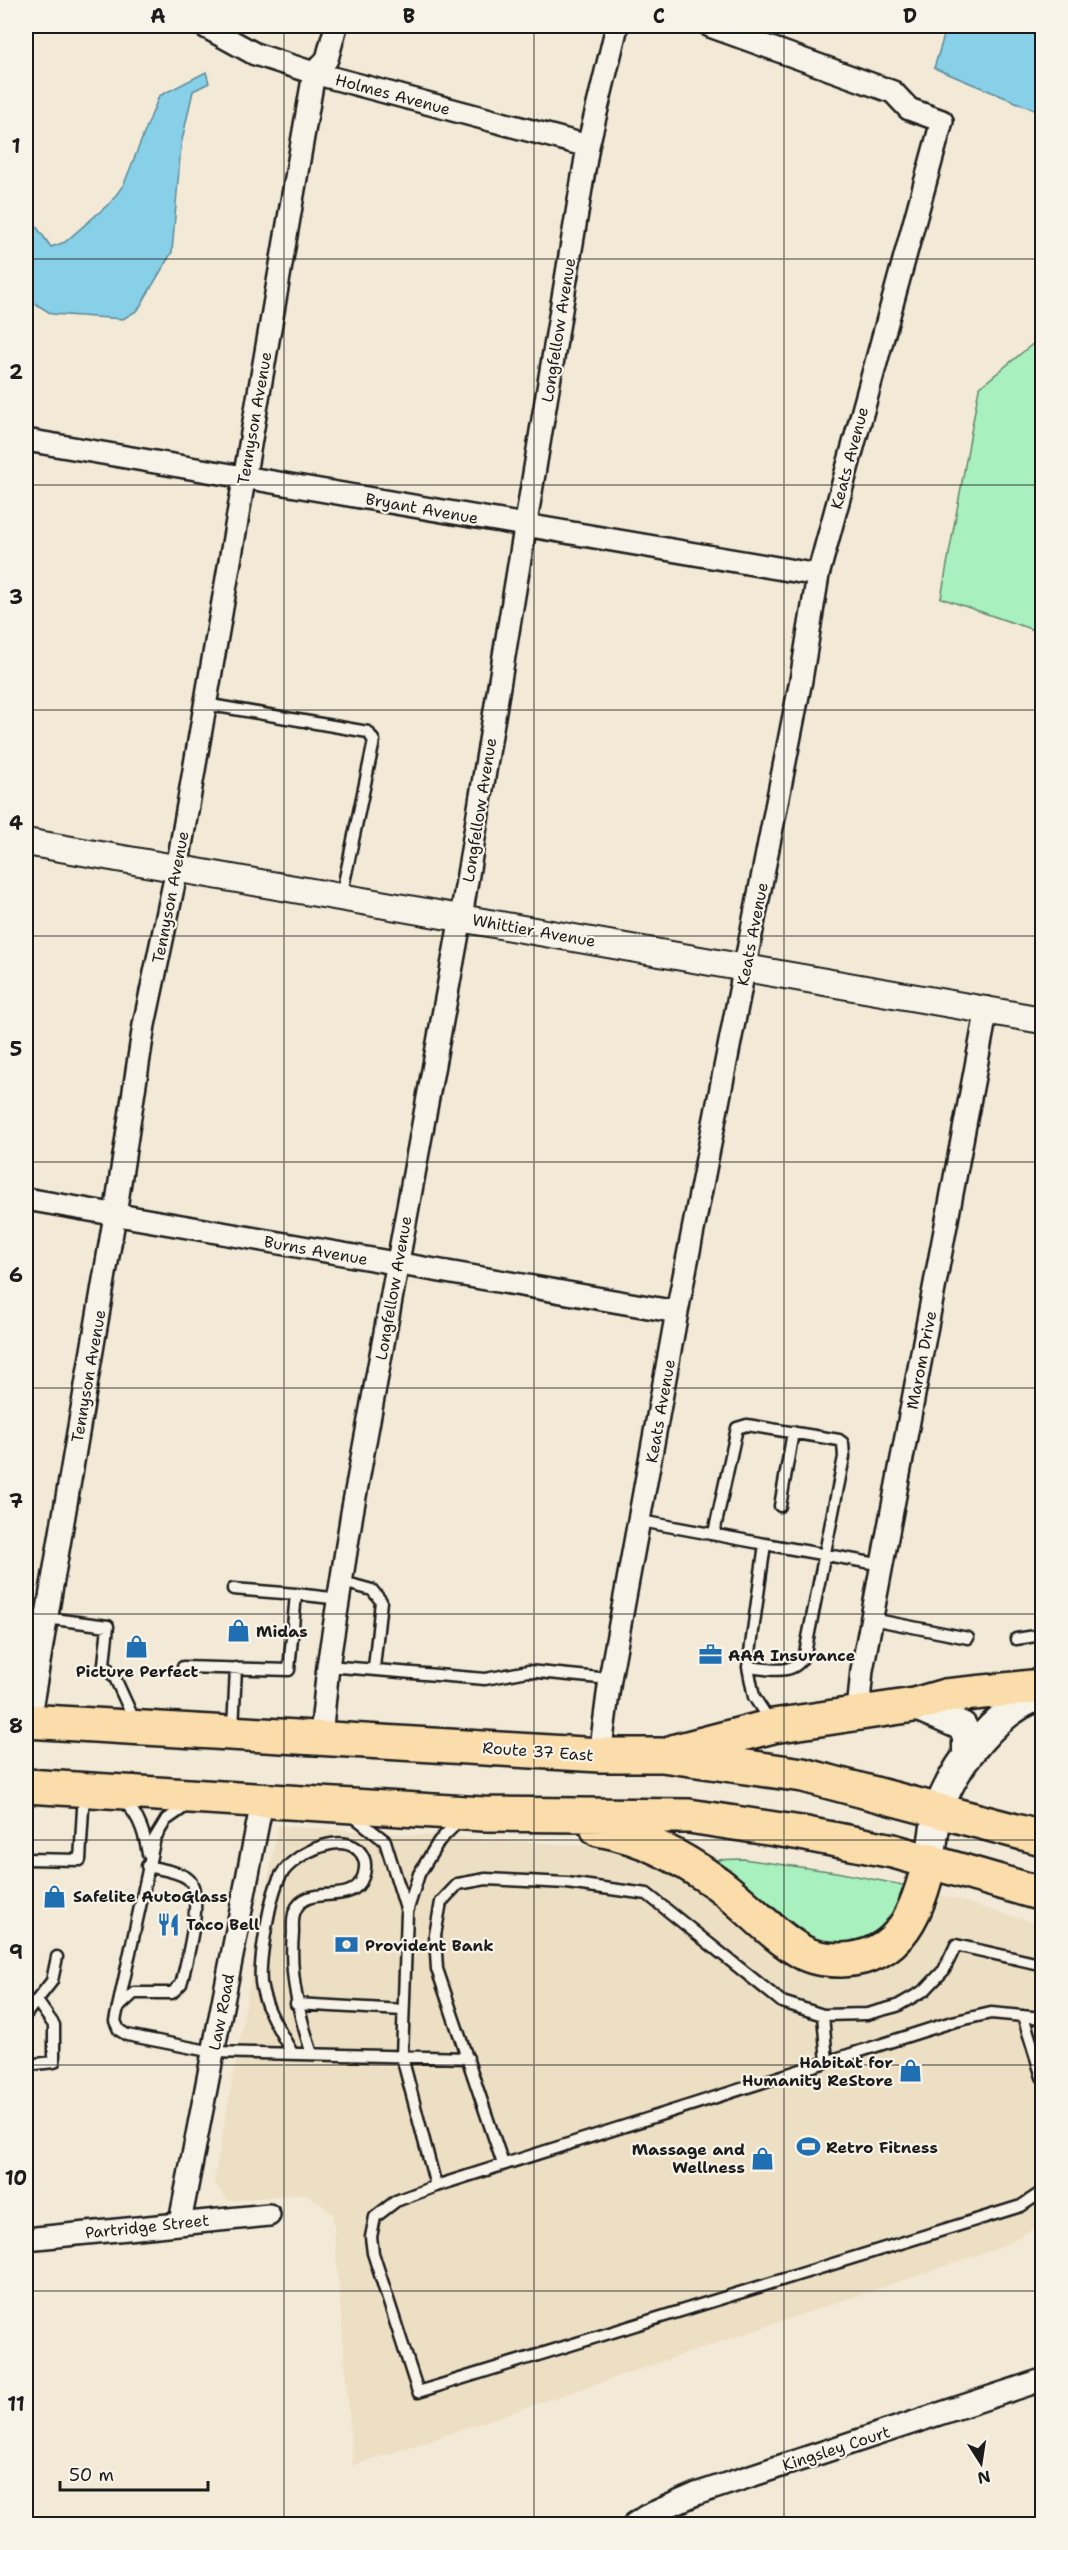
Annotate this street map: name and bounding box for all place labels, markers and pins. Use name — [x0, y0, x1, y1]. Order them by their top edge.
shop icon: Midas — [225, 1618, 251, 1644]
place label: Midas — [256, 1621, 308, 1642]
shop icon: Picture Perfect — [124, 1633, 150, 1659]
office icon: AAA Insurance — [697, 1642, 723, 1668]
place label: AAA Insurance — [728, 1645, 856, 1666]
place label: Picture Perfect — [76, 1661, 199, 1682]
shop icon: Safelite AutoGlass — [42, 1883, 68, 1909]
place label: Safelite AutoGlass — [73, 1886, 228, 1907]
restaurant icon: Taco Bell — [155, 1911, 181, 1937]
place label: Taco Bell — [186, 1914, 260, 1935]
bank icon: Provident Bank — [334, 1932, 360, 1958]
place label: Provident Bank — [365, 1935, 494, 1956]
place label: Habitat for Humanity ReStore — [742, 2052, 893, 2091]
shop icon: Habitat for Humanity ReStore — [898, 2058, 924, 2084]
sports icon: Retro Fitness — [795, 2134, 821, 2160]
place label: Retro Fitness — [826, 2137, 938, 2158]
place label: Massage and Wellness — [632, 2139, 745, 2178]
shop icon: Massage and Wellness — [750, 2145, 776, 2171]

